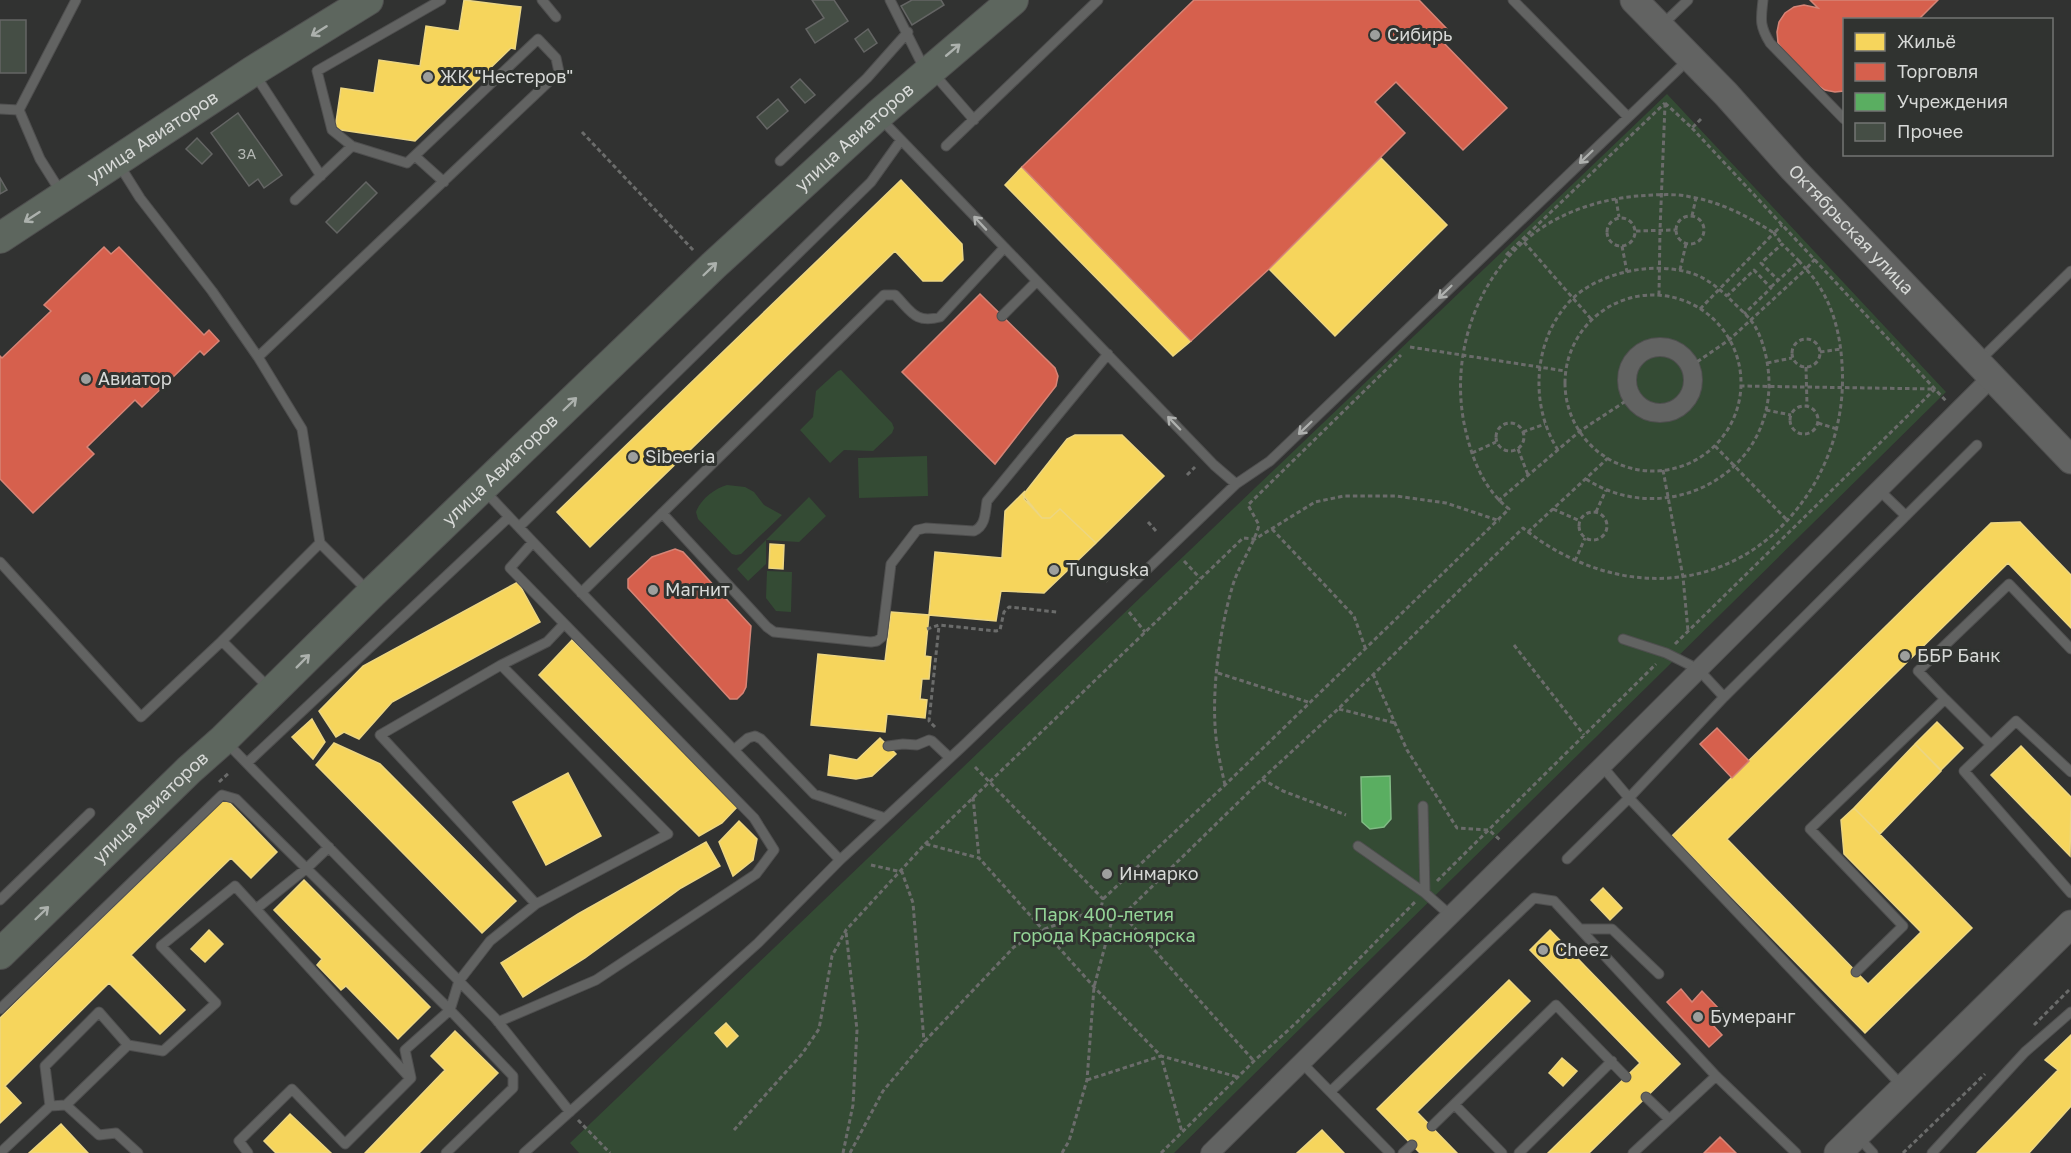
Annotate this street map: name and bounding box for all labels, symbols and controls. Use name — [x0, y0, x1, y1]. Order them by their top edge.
legend — [1843, 18, 2053, 156]
place label: Сибирь — [1387, 23, 1452, 45]
one-way arrow — [311, 25, 328, 37]
marker: Сибирь — [1368, 28, 1382, 42]
text: Жильё — [1897, 30, 1956, 52]
one-way arrow — [945, 43, 960, 57]
text: Торговля — [1897, 60, 1978, 82]
place label: ЖК "Нестеров" — [440, 65, 573, 87]
marker: ЖК "Нестеров" — [421, 70, 435, 84]
street label: улица Авиаторов — [790, 78, 918, 196]
street label: улица Авиаторов — [83, 85, 222, 187]
text: Учреждения — [1897, 90, 2008, 112]
text: Прочее — [1897, 120, 1963, 142]
house number: 3А — [238, 144, 256, 162]
one-way arrow — [1578, 150, 1593, 164]
street label: Октябрьская улица — [1784, 159, 1919, 299]
one-way arrow — [24, 211, 40, 223]
one-way arrow — [972, 215, 987, 230]
one-way arrow — [703, 262, 718, 276]
one-way arrow — [1438, 285, 1453, 300]
place label: Авиатор — [98, 367, 172, 389]
marker: Авиатор — [79, 372, 93, 386]
one-way arrow — [562, 397, 577, 411]
street label: улица Авиаторов — [437, 409, 562, 530]
one-way arrow — [1167, 416, 1181, 431]
one-way arrow — [1297, 420, 1312, 435]
place label: Sibeeria — [645, 445, 715, 467]
marker: Sibeeria — [626, 450, 640, 464]
place label: Tunguska — [1066, 558, 1149, 580]
marker: Tunguska — [1047, 563, 1061, 577]
place label: Магнит — [665, 578, 730, 600]
marker: Магнит — [646, 583, 660, 597]
place label: ББР Банк — [1917, 644, 2001, 666]
marker: ББР Банк — [1898, 649, 1912, 663]
one-way arrow — [296, 654, 311, 669]
street label: улица Авиаторов — [88, 746, 212, 868]
place label: Инмарко — [1119, 862, 1199, 884]
marker: Инмарко — [1100, 867, 1114, 881]
park label: Парк 400-летия города Красноярска — [1012, 903, 1196, 946]
one-way arrow — [34, 907, 49, 921]
place label: Cheez — [1555, 938, 1608, 960]
marker: Cheez — [1536, 943, 1550, 957]
place label: Бумеранг — [1710, 1005, 1795, 1027]
marker: Бумеранг — [1691, 1010, 1705, 1024]

